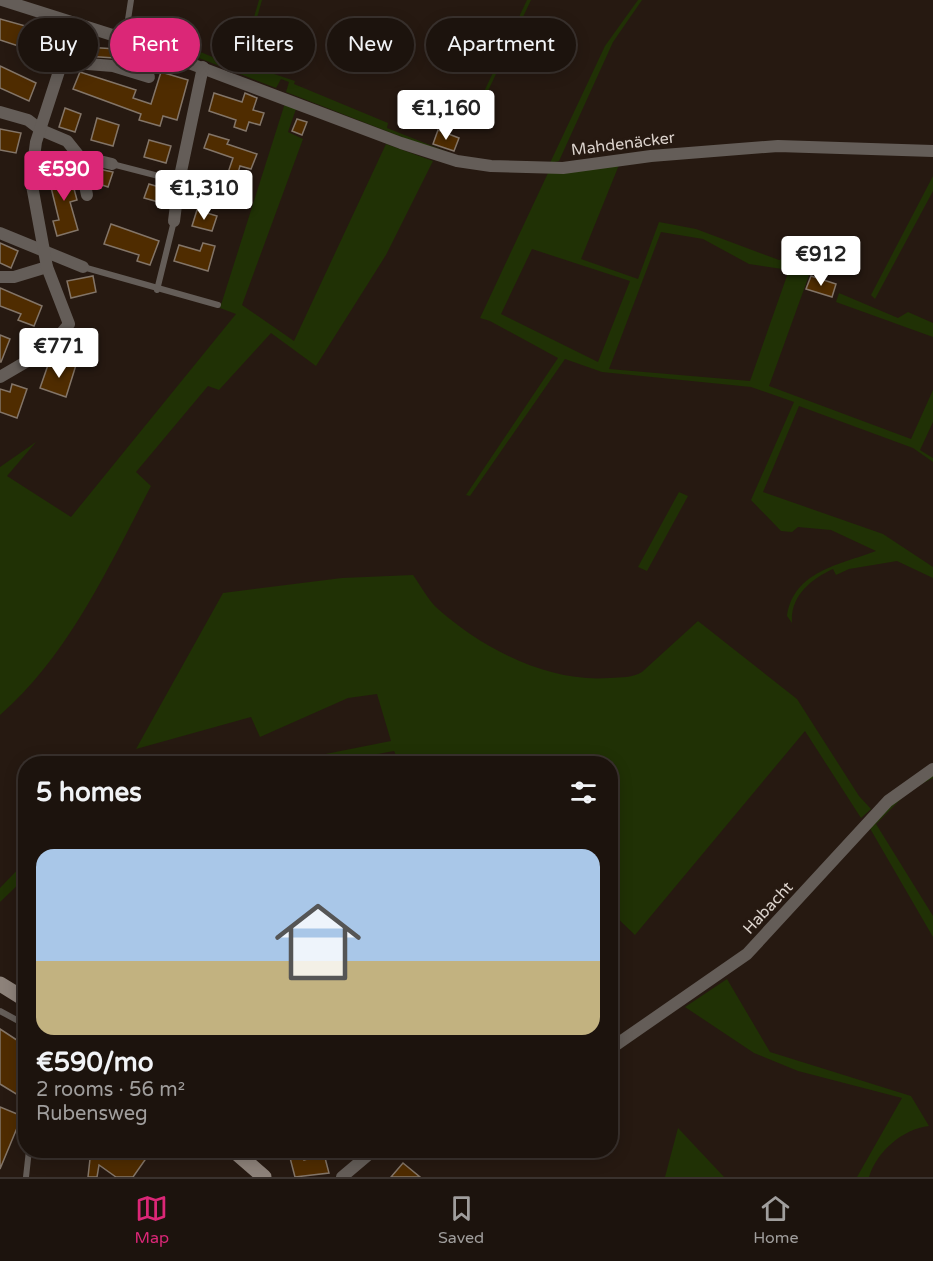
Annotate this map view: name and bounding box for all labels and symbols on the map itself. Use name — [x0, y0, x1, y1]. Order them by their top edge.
pin: €1,160 — [397, 90, 495, 141]
street label: Mahdenäcker — [570, 128, 677, 160]
pin: €590 — [28, 151, 100, 202]
pin: €1,310 — [155, 170, 253, 221]
pin: €912 — [785, 236, 857, 287]
pin: €771 — [23, 328, 95, 379]
street label: Habacht — [739, 878, 797, 938]

